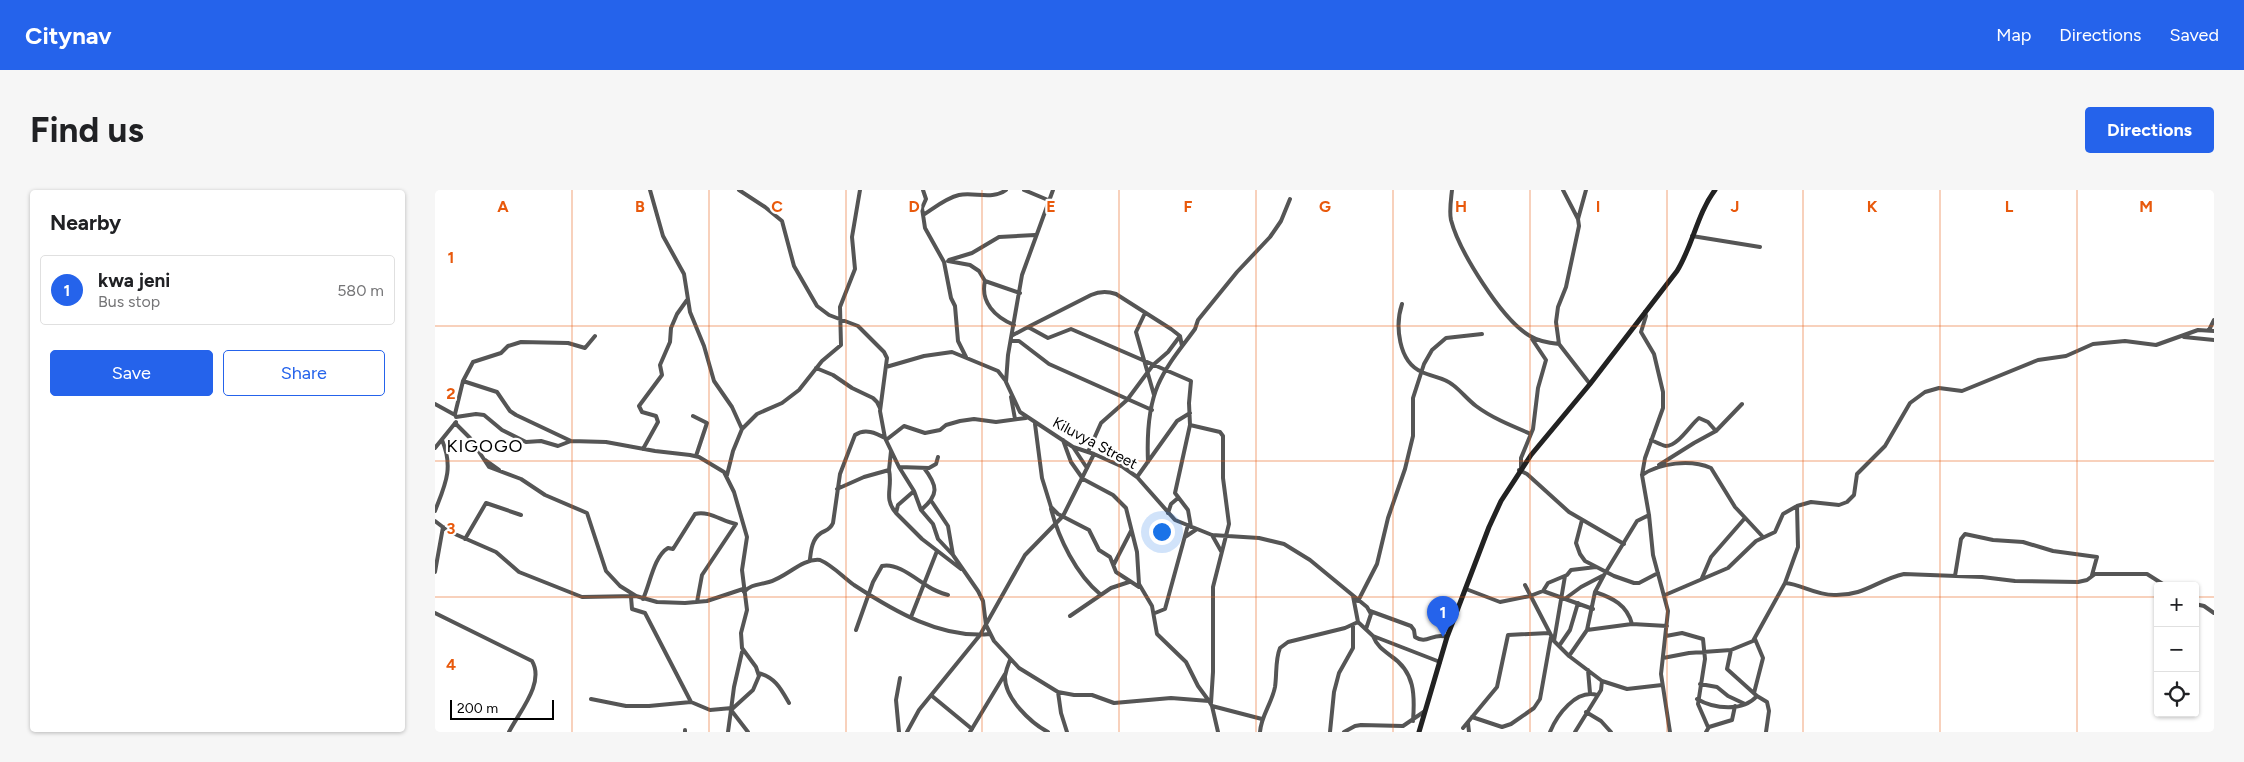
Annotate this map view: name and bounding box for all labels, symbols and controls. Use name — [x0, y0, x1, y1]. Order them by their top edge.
text: Citynav — [25, 21, 112, 50]
text: Map — [1996, 24, 2031, 46]
text: Directions — [2059, 24, 2141, 46]
text: Saved — [2169, 24, 2219, 46]
button: Directions — [2085, 107, 2214, 153]
text: Find us — [30, 109, 144, 151]
text: A — [497, 197, 509, 216]
text: B — [635, 197, 645, 216]
text: C — [771, 197, 783, 216]
text: D — [908, 197, 920, 216]
text: E — [1046, 197, 1056, 216]
text: F — [1184, 197, 1193, 216]
text: G — [1319, 197, 1331, 216]
text: H — [1455, 197, 1467, 216]
text: I — [1596, 197, 1600, 216]
text: J — [1731, 197, 1739, 216]
text: K — [1867, 197, 1878, 216]
text: L — [2005, 197, 2014, 216]
text: M — [2139, 197, 2153, 216]
text: Nearby — [50, 210, 121, 235]
text: 1 — [448, 248, 454, 267]
text: kwa jeni — [98, 269, 170, 292]
text: 1 — [64, 281, 70, 300]
text: 580 m — [337, 281, 384, 300]
text: Bus stop — [98, 292, 160, 311]
button: Save — [50, 350, 213, 396]
button: Share — [223, 350, 385, 396]
text: 2 — [446, 384, 456, 403]
street label: Kiluvya Street — [1050, 413, 1141, 473]
district label: KIGOGO — [446, 435, 524, 457]
text: 3 — [447, 519, 456, 538]
your location — [1149, 519, 1175, 545]
map controls — [2154, 582, 2199, 717]
button: + — [2154, 582, 2199, 627]
pin: 1 — [1427, 596, 1459, 637]
button: − — [2154, 627, 2199, 672]
text: 4 — [446, 655, 456, 674]
button: locate — [2154, 672, 2199, 717]
scale bar — [450, 697, 554, 720]
text: 200 m — [457, 700, 498, 717]

